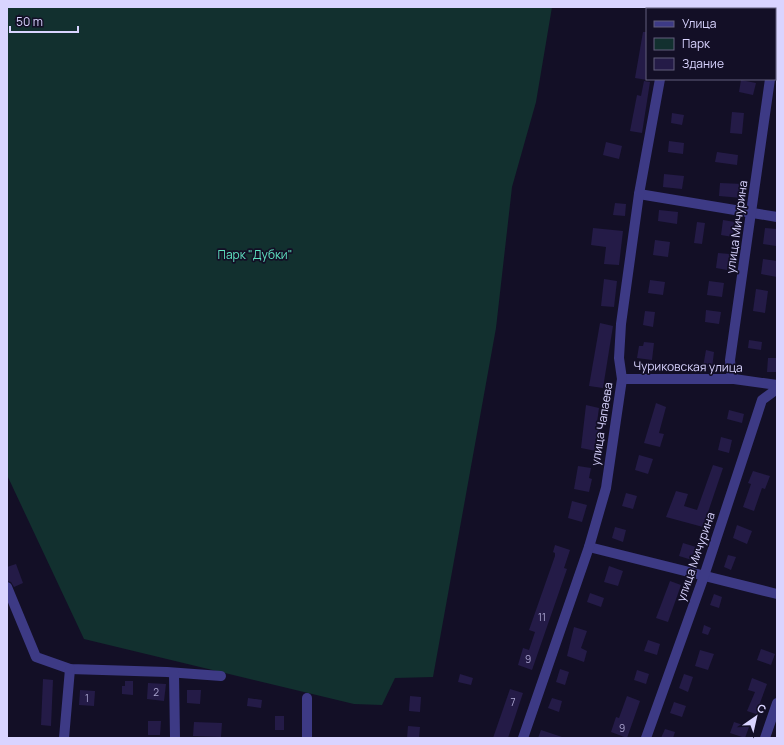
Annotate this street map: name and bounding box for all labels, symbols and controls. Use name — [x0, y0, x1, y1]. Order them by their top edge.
scale bar — [10, 8, 78, 34]
legend — [646, 8, 776, 80]
text: 50 m — [16, 13, 43, 30]
text: Улица — [682, 15, 716, 32]
text: Парк — [682, 35, 711, 52]
text: Здание — [682, 55, 724, 72]
street label: улица Мичурина — [722, 179, 751, 275]
park label: Парк "Дубки" — [218, 246, 292, 263]
street label: Чуриковская улица — [633, 357, 743, 376]
street label: улица Чапаева — [587, 381, 616, 467]
street label: улица Мичурина — [672, 510, 719, 604]
house number: 11 — [538, 610, 546, 624]
house number: 9 — [525, 652, 531, 666]
house number: 2 — [153, 685, 159, 699]
house number: 1 — [85, 691, 89, 705]
house number: 7 — [510, 695, 516, 709]
north arrow — [736, 697, 776, 737]
text: С — [754, 700, 769, 717]
house number: 9 — [619, 721, 625, 735]

